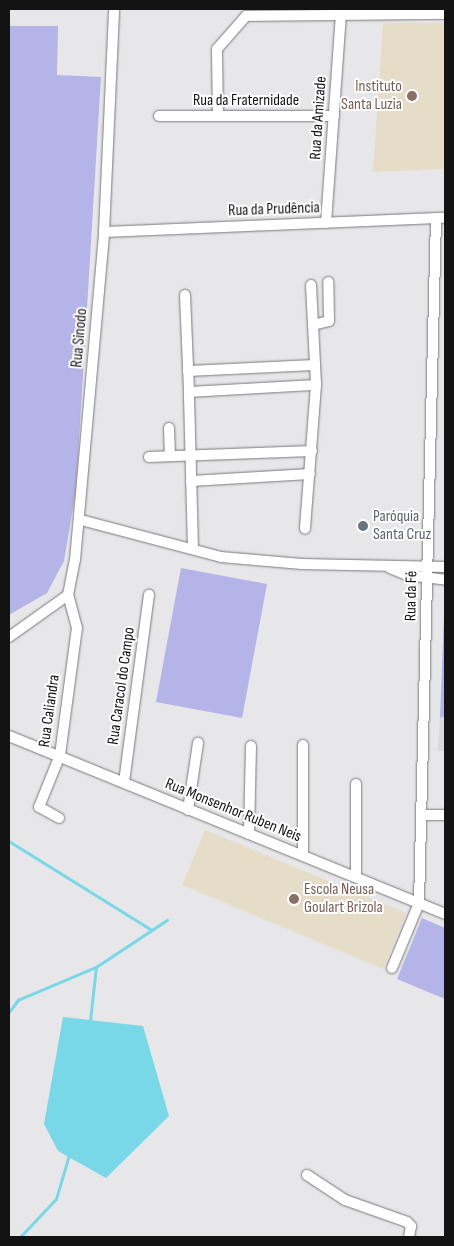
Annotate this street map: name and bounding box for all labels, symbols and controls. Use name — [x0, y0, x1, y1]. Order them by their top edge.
street label: Rua da Amizade — [307, 76, 331, 160]
place label: Instituto Santa Luzia — [341, 77, 402, 115]
marker: Instituto Santa Luzia — [406, 90, 418, 102]
street label: Rua da Fraternidade — [193, 91, 299, 111]
street label: Rua da Prudência — [228, 199, 320, 221]
street label: Rua Sinodo — [68, 308, 92, 368]
place label: Paróquia Santa Cruz — [373, 507, 431, 545]
marker: Paróquia Santa Cruz — [357, 520, 369, 532]
street label: Rua da Fé — [402, 571, 422, 621]
street label: Rua Caracol do Campo — [104, 626, 140, 746]
street label: Rua Caliandra — [35, 674, 65, 748]
street label: Rua Monsenhor Ruben Neis — [162, 775, 304, 847]
place label: Escola Neusa Goulart Brizola — [304, 880, 383, 918]
marker: Escola Neusa Goulart Brizola — [288, 893, 300, 905]

